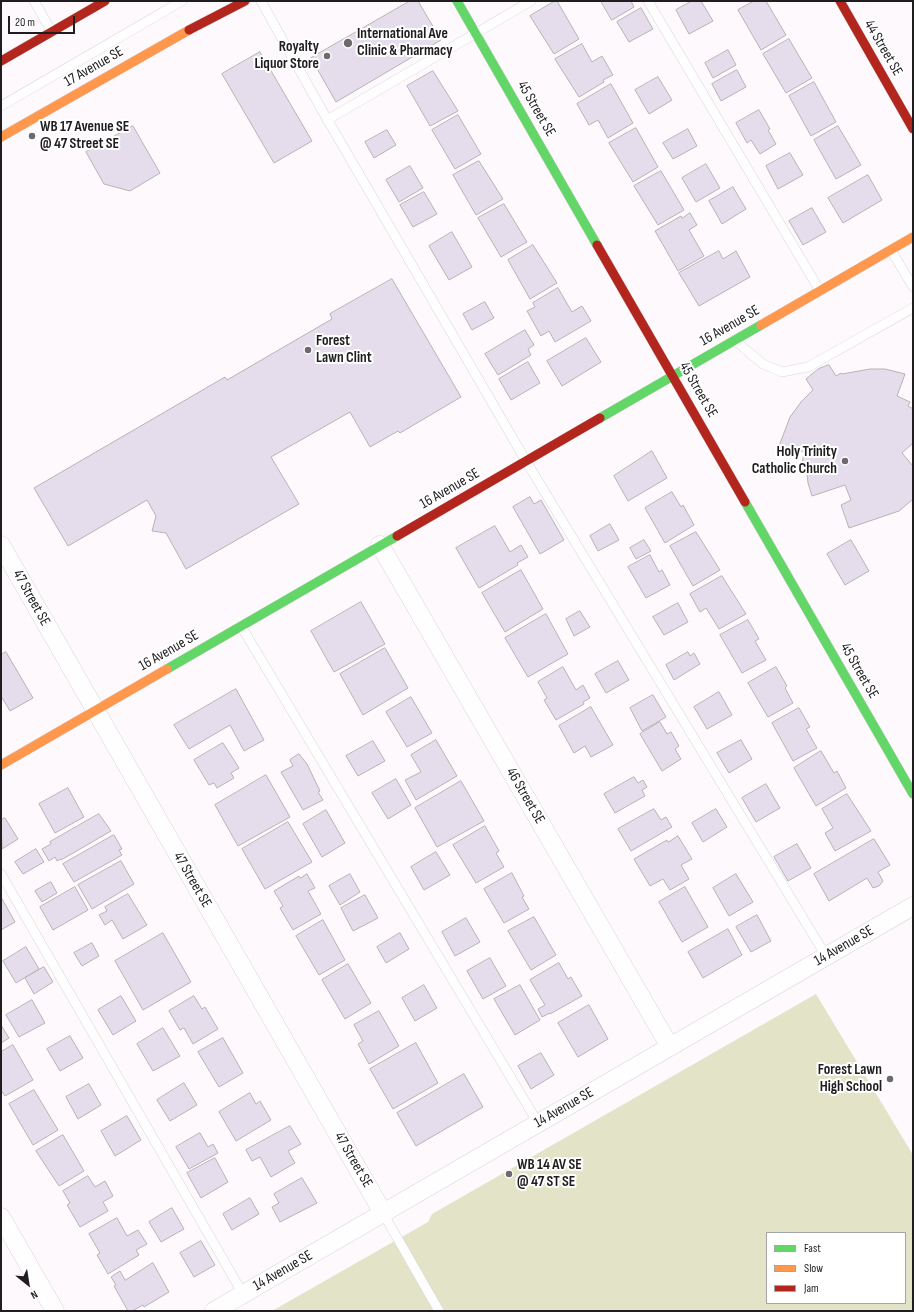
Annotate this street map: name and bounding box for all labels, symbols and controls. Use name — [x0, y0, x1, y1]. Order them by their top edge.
scale bar — [10, 8, 77, 34]
text: 20 m — [15, 15, 35, 30]
street label: 44 Street SE — [860, 17, 906, 79]
place label: International Ave Clinic & Pharmacy — [357, 25, 452, 60]
marker: International Ave Clinic & Pharmacy — [342, 37, 354, 49]
place label: Royalty Liquor Store — [254, 38, 319, 73]
street label: 17 Avenue SE — [61, 43, 127, 91]
marker: Royalty Liquor Store — [322, 51, 332, 61]
street label: 45 Street SE — [513, 78, 559, 140]
place label: WB 17 Avenue SE @ 47 Street SE — [40, 118, 129, 153]
marker: WB 17 Avenue SE @ 47 Street SE — [27, 131, 37, 141]
street label: 16 Avenue SE — [697, 302, 763, 350]
place label: Forest Lawn Clint — [316, 332, 372, 367]
marker: Forest Lawn Clint — [303, 345, 313, 355]
street label: 45 Street SE — [675, 359, 721, 421]
place label: Holy Trinity Catholic Church — [752, 443, 837, 478]
marker: Holy Trinity Catholic Church — [840, 456, 850, 466]
street label: 16 Avenue SE — [417, 465, 483, 513]
street label: 47 Street SE — [8, 567, 54, 629]
street label: 16 Avenue SE — [136, 627, 202, 675]
street label: 45 Street SE — [836, 640, 882, 702]
street label: 46 Street SE — [502, 765, 548, 827]
street label: 47 Street SE — [169, 849, 215, 911]
street label: 14 Avenue SE — [811, 922, 877, 970]
place label: Forest Lawn High School — [818, 1061, 882, 1096]
marker: Forest Lawn High School — [885, 1074, 895, 1084]
street label: 14 Avenue SE — [531, 1084, 597, 1132]
street label: 47 Street SE — [330, 1129, 376, 1191]
place label: WB 14 AV SE @ 47 ST SE — [517, 1156, 582, 1191]
marker: WB 14 AV SE @ 47 ST SE — [504, 1169, 514, 1179]
legend — [766, 1232, 906, 1304]
text: Fast — [804, 1241, 821, 1256]
street label: 14 Avenue SE — [250, 1247, 316, 1295]
text: Slow — [804, 1261, 823, 1276]
north arrow — [8, 1264, 48, 1304]
text: Jam — [804, 1281, 819, 1296]
text: N — [28, 1288, 40, 1302]

